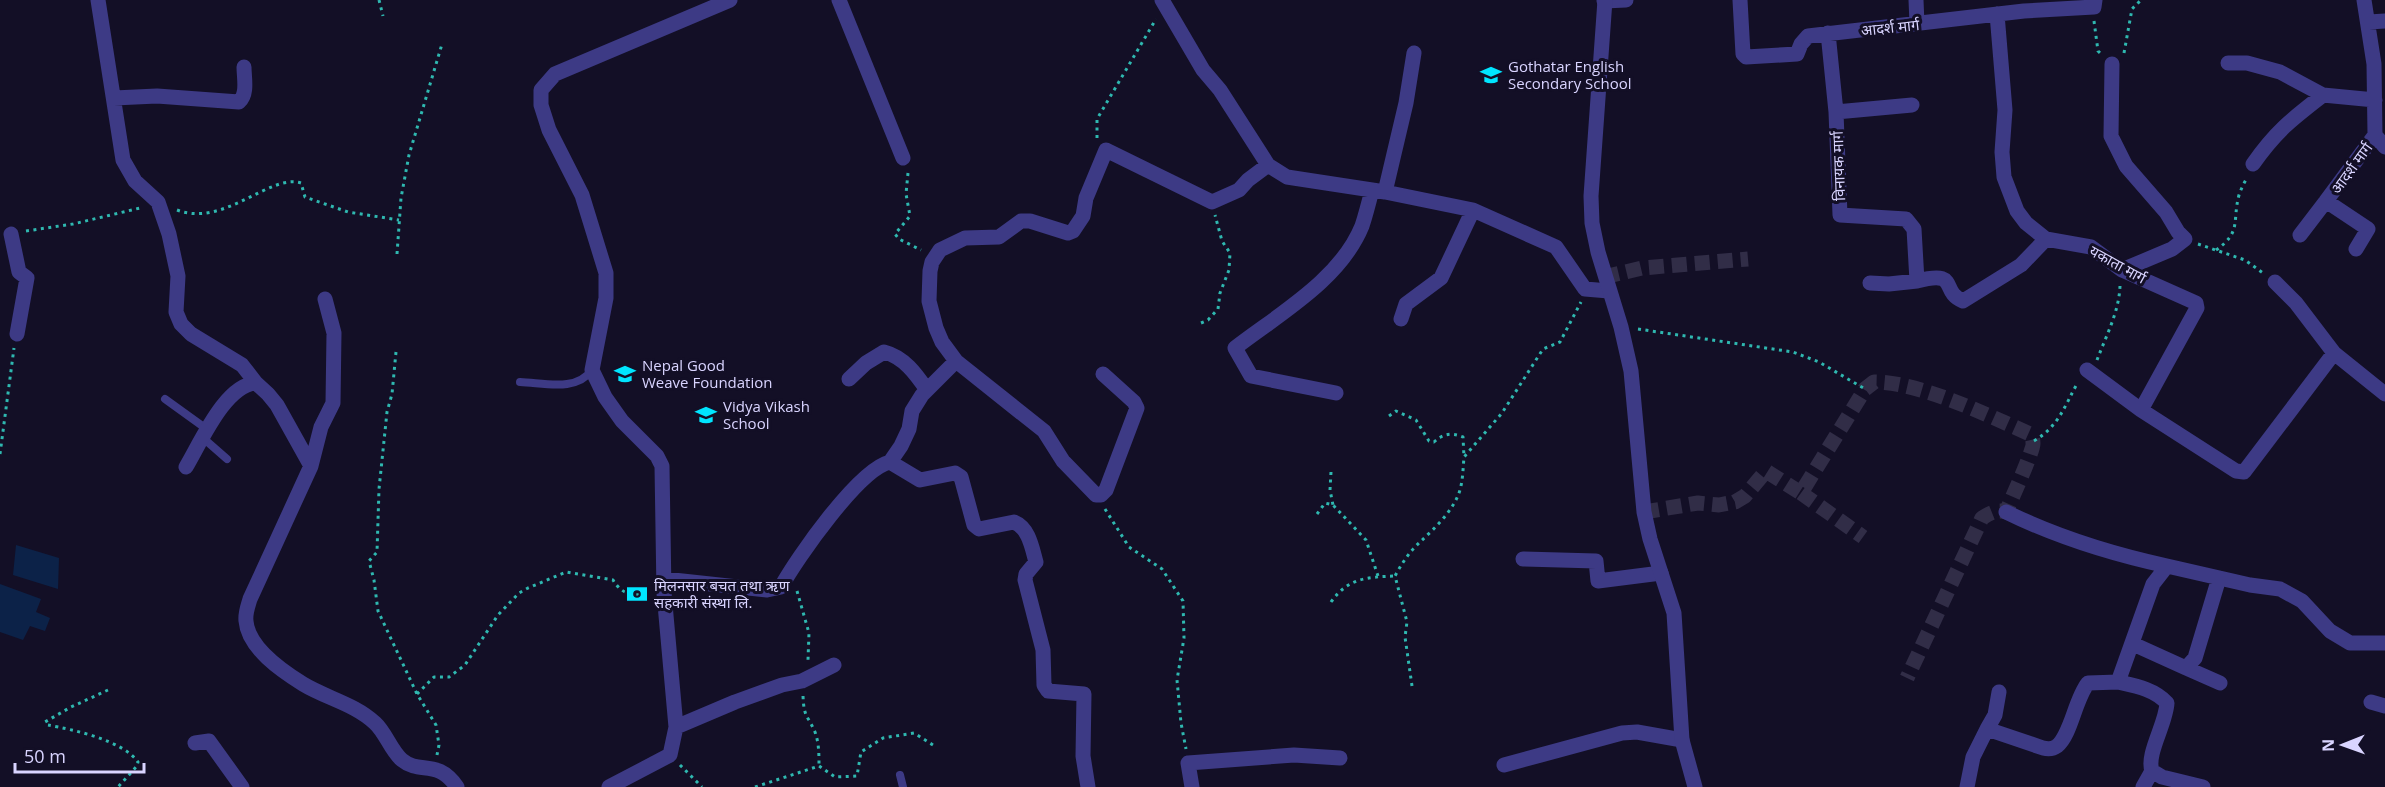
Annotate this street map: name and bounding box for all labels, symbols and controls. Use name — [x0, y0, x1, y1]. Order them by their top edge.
street label: आदर्श मार्ग — [1860, 14, 1921, 40]
place label: Gothatar English Secondary School — [1508, 56, 1632, 93]
school or university icon: Gothatar English Secondary School — [1479, 63, 1503, 87]
street label: विनायक मार्ग — [1827, 130, 1849, 201]
street label: आदर्श मार्ग — [2326, 138, 2377, 198]
street label: यकाता मार्ग — [2086, 240, 2151, 288]
place label: Nepal Good Weave Foundation — [642, 355, 772, 392]
school or university icon: Nepal Good Weave Foundation — [613, 362, 637, 386]
place label: Vidya Vikash School — [723, 396, 810, 433]
school or university icon: Vidya Vikash School — [694, 403, 718, 427]
place label: मिलनसार बचत तथा ऋण सहकारी संस्था लि. — [654, 575, 791, 612]
bank icon: मिलनसार बचत तथा ऋण सहकारी संस्था लि. — [625, 582, 649, 606]
north arrow — [2313, 715, 2373, 775]
scale bar — [15, 736, 144, 774]
text: N — [2317, 739, 2339, 752]
text: 50 m — [24, 744, 66, 768]

